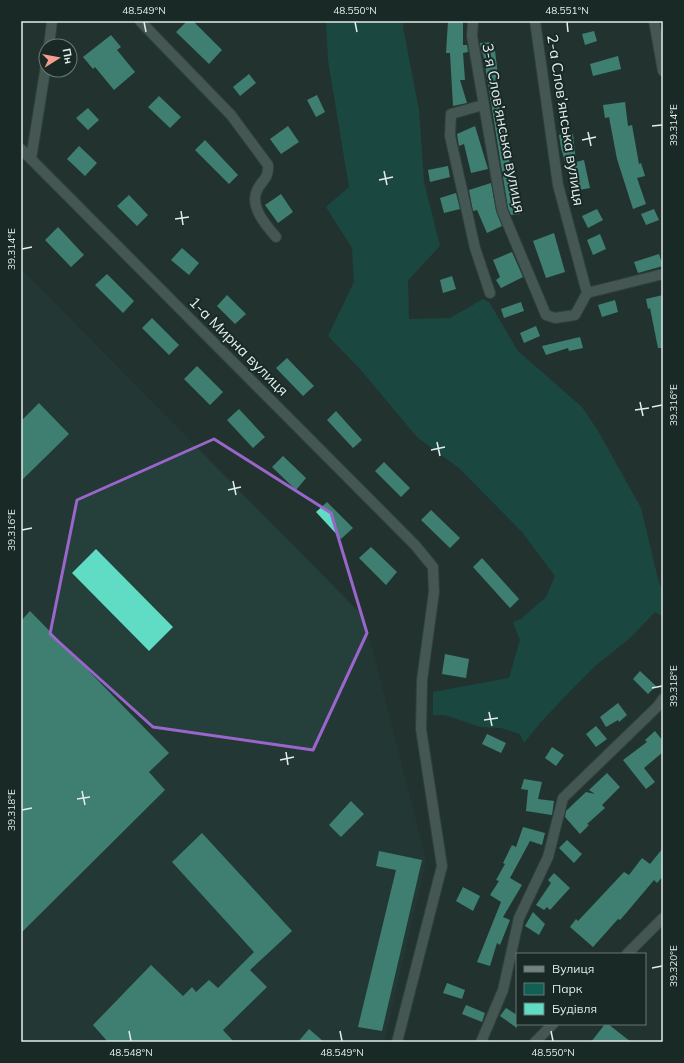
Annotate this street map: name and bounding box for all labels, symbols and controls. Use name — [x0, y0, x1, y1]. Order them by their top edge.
text: 48.549°N — [122, 4, 166, 17]
text: 48.550°N — [333, 4, 377, 17]
text: 48.551°N — [545, 4, 589, 17]
street label: 2-а Слов’янська вулиця — [543, 33, 589, 207]
north arrow — [38, 38, 78, 78]
street label: 3-я Слов’янська вулиця — [478, 42, 530, 214]
text: Пн — [59, 47, 76, 65]
text: 39.314°E — [667, 104, 680, 146]
text: 39.314°E — [5, 228, 18, 270]
street label: 1-а Мирна вулиця — [185, 292, 293, 400]
text: 39.316°E — [667, 384, 680, 426]
text: 39.316°E — [5, 509, 18, 551]
text: 39.318°E — [667, 665, 680, 707]
text: 39.318°E — [5, 789, 18, 831]
text: 39.320°E — [667, 945, 680, 987]
legend — [516, 953, 646, 1025]
text: Вулиця — [552, 961, 594, 976]
text: Парк — [552, 981, 583, 996]
text: Будівля — [552, 1001, 597, 1016]
text: 48.548°N — [109, 1046, 153, 1059]
text: 48.549°N — [320, 1046, 364, 1059]
text: 48.550°N — [531, 1046, 575, 1059]

